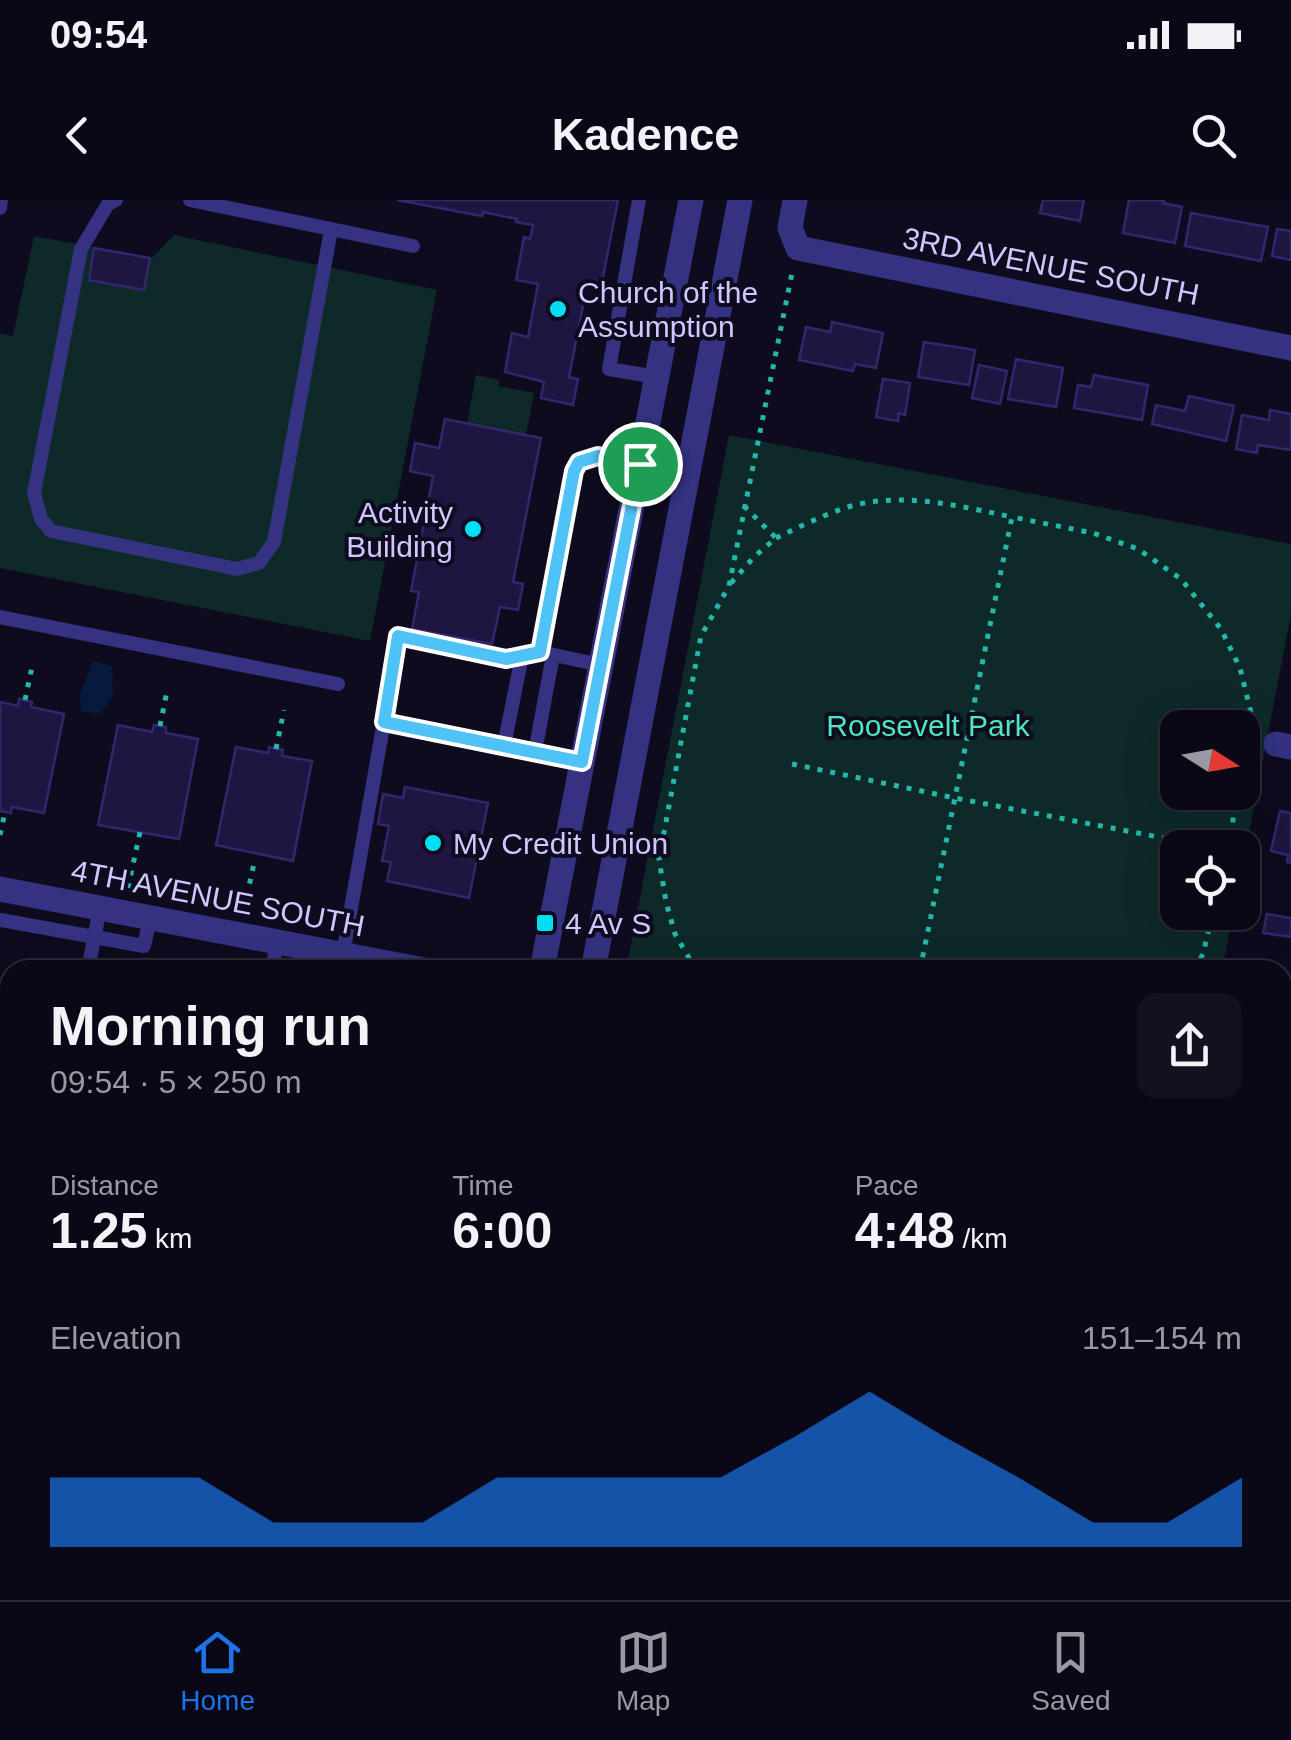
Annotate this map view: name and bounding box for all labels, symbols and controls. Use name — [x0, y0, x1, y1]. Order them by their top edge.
text: 09:54 — [50, 14, 147, 56]
icon: back — [50, 108, 105, 163]
icon: search — [1186, 108, 1241, 163]
text: Kadence — [552, 109, 739, 160]
street label: 3RD AVENUE SOUTH — [900, 221, 1202, 311]
place label: Church of the Assumption — [578, 276, 758, 343]
marker: Church of the Assumption — [547, 298, 569, 320]
pin — [598, 422, 683, 507]
icon: arrive — [613, 437, 668, 492]
place label: Activity Building — [346, 496, 453, 563]
marker: Activity Building — [462, 518, 484, 540]
park label: Roosevelt Park — [826, 709, 1031, 742]
north arrow — [1160, 710, 1260, 810]
map controls — [1160, 710, 1260, 930]
place label: My Credit Union — [453, 827, 668, 860]
button: locate — [1160, 830, 1260, 930]
marker: My Credit Union — [422, 832, 444, 854]
street label: 4TH AVENUE SOUTH — [69, 853, 367, 943]
place label: 4 Av S — [565, 907, 651, 940]
marker: 4 Av S — [534, 912, 556, 934]
button: share — [1137, 993, 1242, 1098]
text: Morning run — [50, 995, 371, 1057]
text: 09:54 · 5 × 250 m — [50, 1064, 302, 1100]
text: Distance — [50, 1170, 159, 1201]
text: Time — [452, 1170, 514, 1201]
text: Pace — [855, 1170, 918, 1201]
text: 1.25 — [50, 1203, 147, 1259]
text: 6:00 — [452, 1203, 552, 1259]
text: 4:48 — [855, 1203, 955, 1259]
text: km — [147, 1223, 192, 1254]
text: /km — [955, 1223, 1008, 1254]
text: Elevation — [50, 1320, 182, 1356]
text: 151–154 m — [1082, 1320, 1242, 1356]
tab: Home — [180, 1625, 255, 1717]
tab: Map — [616, 1625, 671, 1717]
tab: Saved — [1031, 1625, 1111, 1717]

